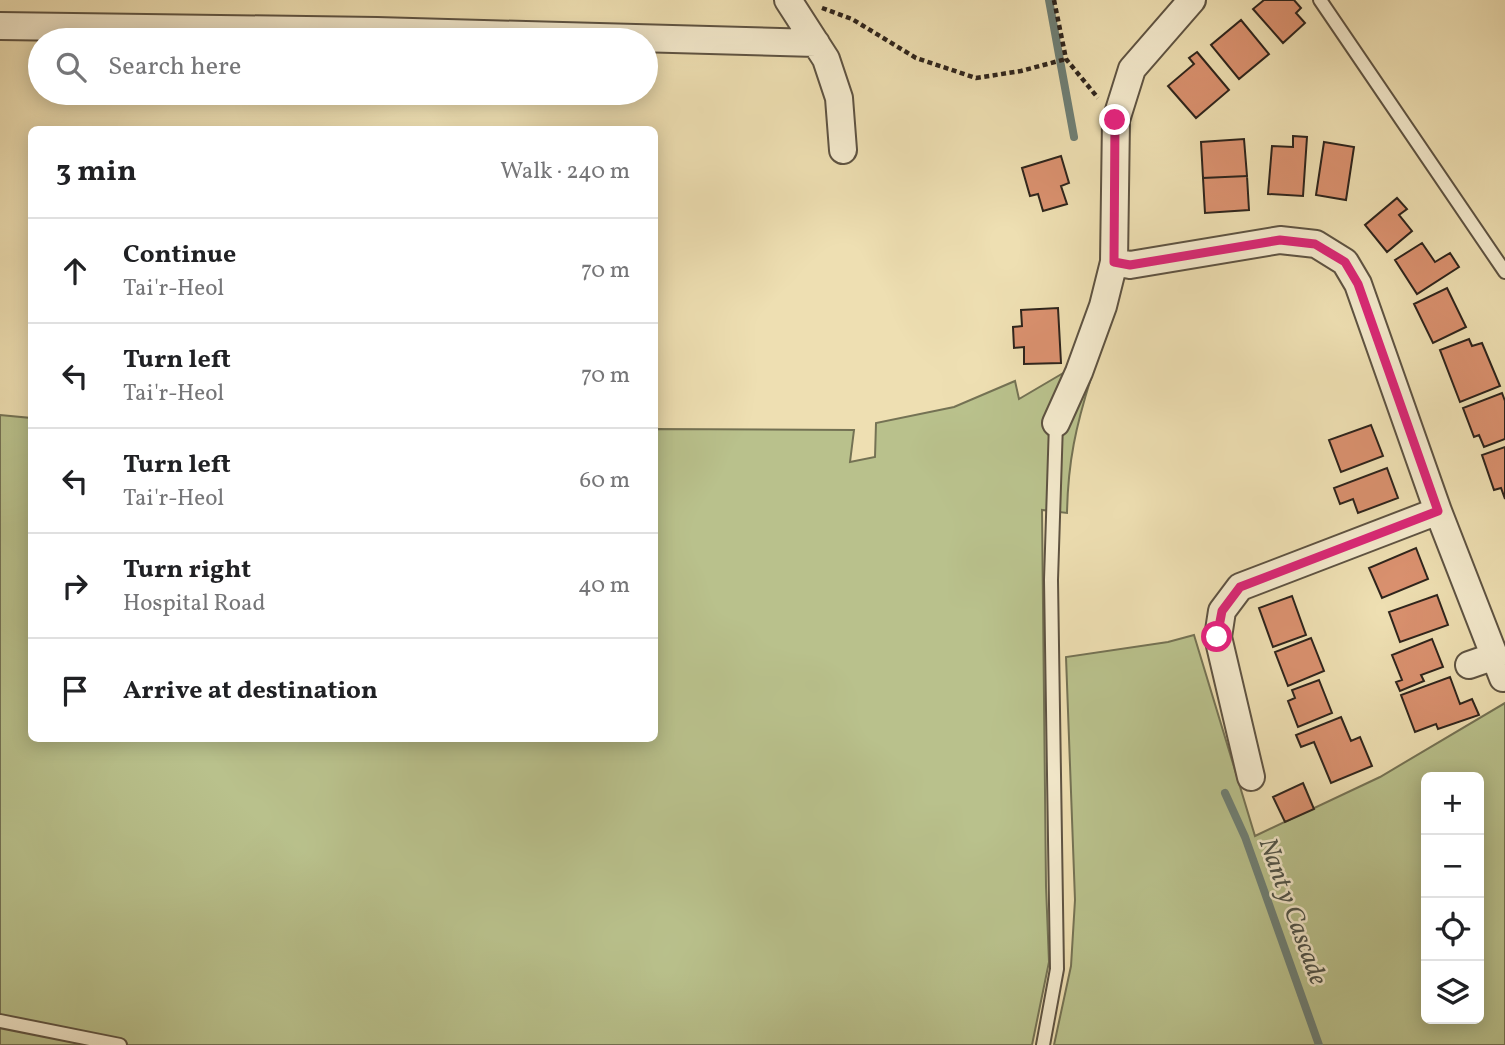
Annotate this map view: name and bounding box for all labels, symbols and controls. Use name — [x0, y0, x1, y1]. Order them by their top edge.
search box — [28, 28, 658, 105]
icon: search — [52, 48, 90, 86]
text: Search here — [108, 49, 241, 85]
route end — [1099, 104, 1130, 135]
text: 3 min — [56, 151, 137, 193]
text: Walk · 240 m — [500, 156, 630, 188]
text: Continue — [123, 237, 236, 273]
icon: ahead — [56, 252, 94, 290]
text: 70 m — [581, 255, 630, 287]
text: Tai'r-Heol — [123, 273, 224, 305]
text: Turn left — [123, 342, 231, 378]
icon: left — [56, 357, 94, 395]
text: 70 m — [581, 360, 630, 392]
text: Tai'r-Heol — [123, 378, 224, 410]
text: Turn left — [123, 447, 231, 483]
icon: left — [56, 462, 94, 500]
text: 60 m — [580, 465, 630, 497]
text: Tai'r-Heol — [123, 483, 224, 515]
text: Turn right — [123, 552, 251, 588]
icon: right — [56, 567, 94, 605]
text: 40 m — [578, 570, 630, 602]
text: Hospital Road — [123, 588, 265, 620]
route start — [1201, 621, 1232, 652]
icon: arrive — [56, 672, 94, 710]
text: Arrive at destination — [123, 673, 378, 709]
map controls — [1421, 772, 1484, 1024]
button: + — [1421, 772, 1484, 835]
water label: Nant y Cascade — [1249, 833, 1336, 991]
button: − — [1421, 835, 1484, 898]
button: locate — [1421, 898, 1484, 961]
button: layers — [1421, 961, 1484, 1024]

